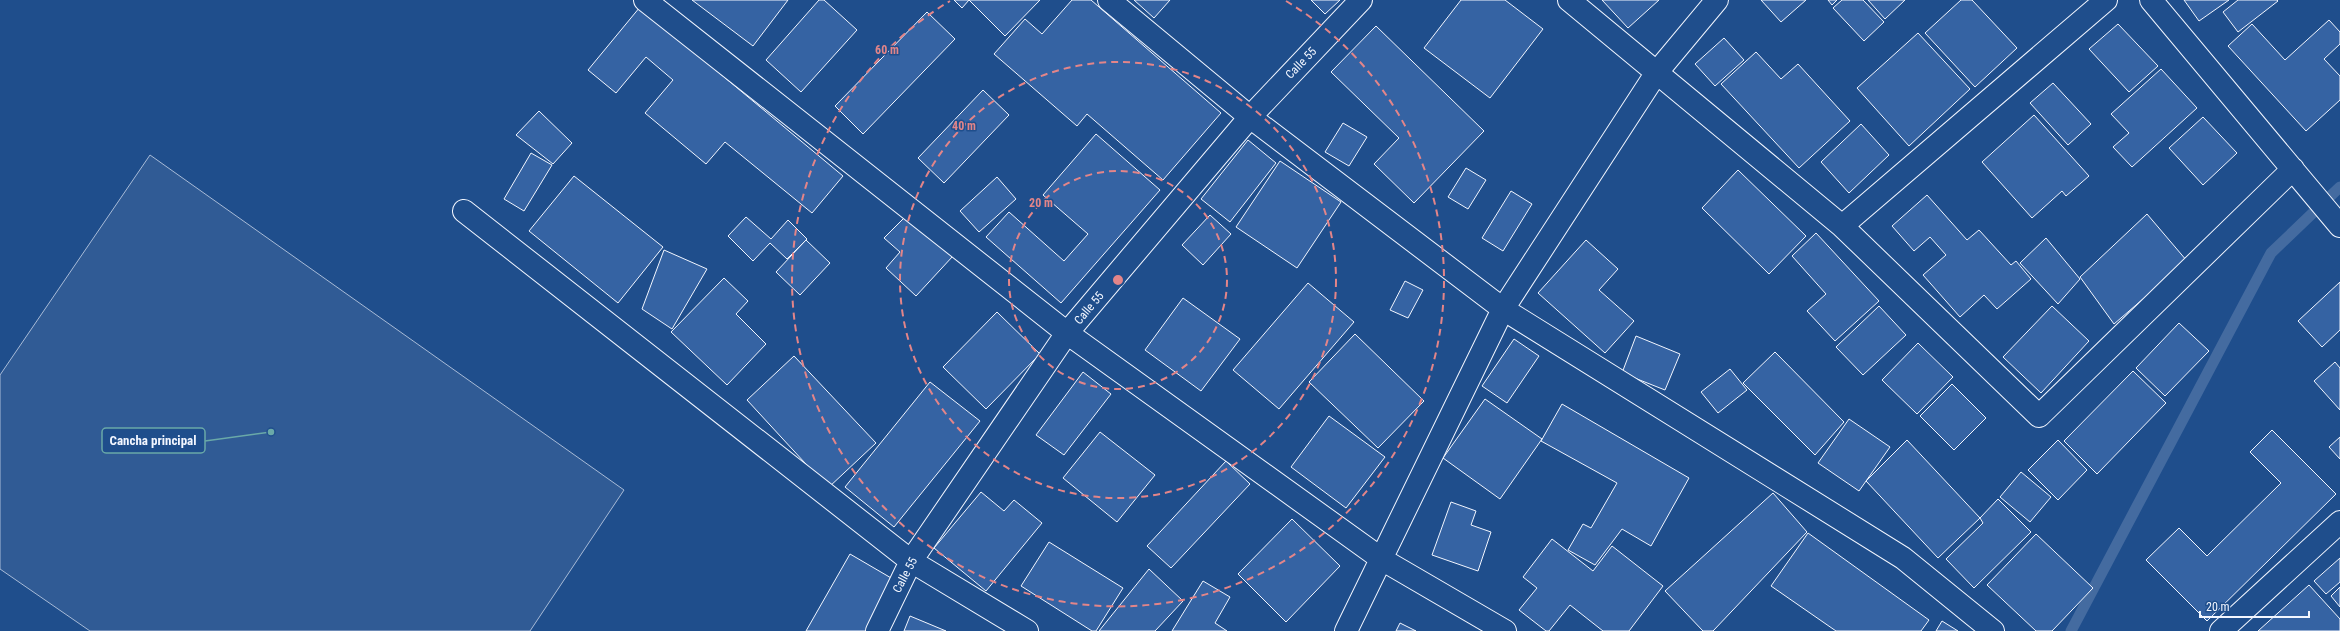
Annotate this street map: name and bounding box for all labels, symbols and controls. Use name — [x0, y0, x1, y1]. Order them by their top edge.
text: 60 m — [875, 43, 899, 57]
street label: Calle 55 — [1283, 44, 1319, 82]
text: 40 m — [952, 119, 976, 133]
text: 20 m — [1029, 196, 1053, 210]
centre of rings — [1111, 273, 1125, 287]
street label: Calle 55 — [1071, 289, 1107, 327]
callout: Cancha principal — [102, 428, 205, 453]
text: Cancha principal — [110, 433, 196, 448]
street label: Calle 55 — [890, 555, 920, 595]
scale bar — [2200, 593, 2309, 619]
text: 20 m — [2206, 600, 2230, 614]

